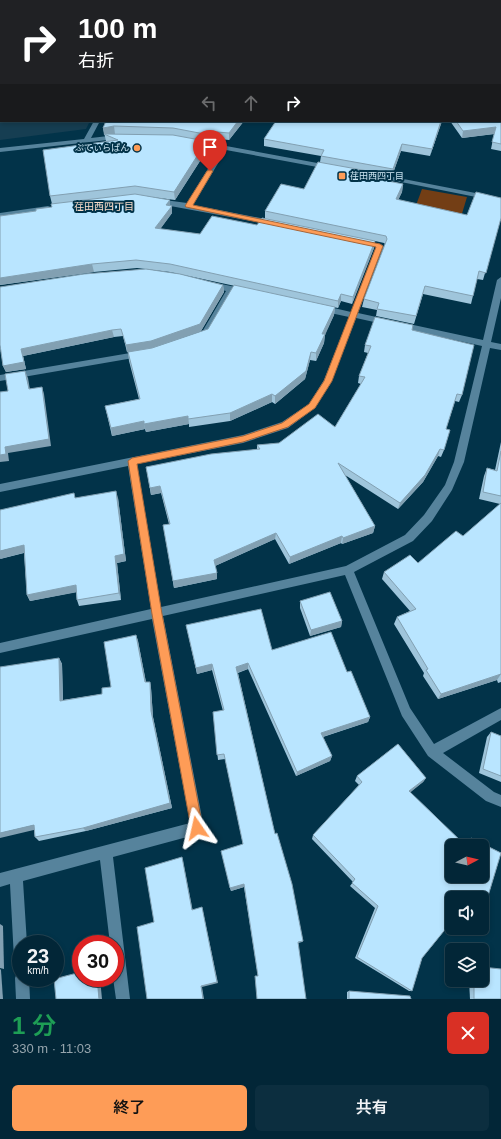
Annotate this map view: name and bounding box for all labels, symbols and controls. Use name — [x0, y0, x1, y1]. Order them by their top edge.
text: 100 m — [78, 13, 157, 44]
icon: right — [12, 16, 64, 68]
text: 右折 — [78, 51, 114, 71]
icon: left — [198, 92, 220, 114]
icon: ahead — [240, 92, 262, 114]
icon: right — [282, 92, 304, 114]
pin — [193, 130, 227, 171]
icon: arrive — [199, 136, 221, 158]
place label: ぷてぃらぱん — [75, 143, 129, 153]
marker: ぷてぃらぱん — [132, 143, 142, 153]
marker: 荏田西四丁目 — [337, 171, 347, 181]
place label: 荏田西四丁目 — [350, 171, 404, 181]
district label: 荏田西四丁目 — [74, 201, 134, 212]
position arrow — [176, 807, 218, 849]
north arrow — [445, 839, 489, 883]
map controls — [445, 839, 489, 987]
button: sound — [445, 891, 489, 935]
speed limit sign: 30 — [72, 935, 124, 987]
button: layers — [445, 943, 489, 987]
text: 23 — [27, 945, 49, 967]
text: km/h — [27, 965, 49, 976]
text: 1 分 — [12, 1012, 56, 1039]
button: close — [447, 1012, 489, 1054]
text: 330 m · 11:03 — [12, 1041, 91, 1056]
button: 終了 — [12, 1085, 247, 1131]
button: 共有 — [255, 1085, 489, 1131]

